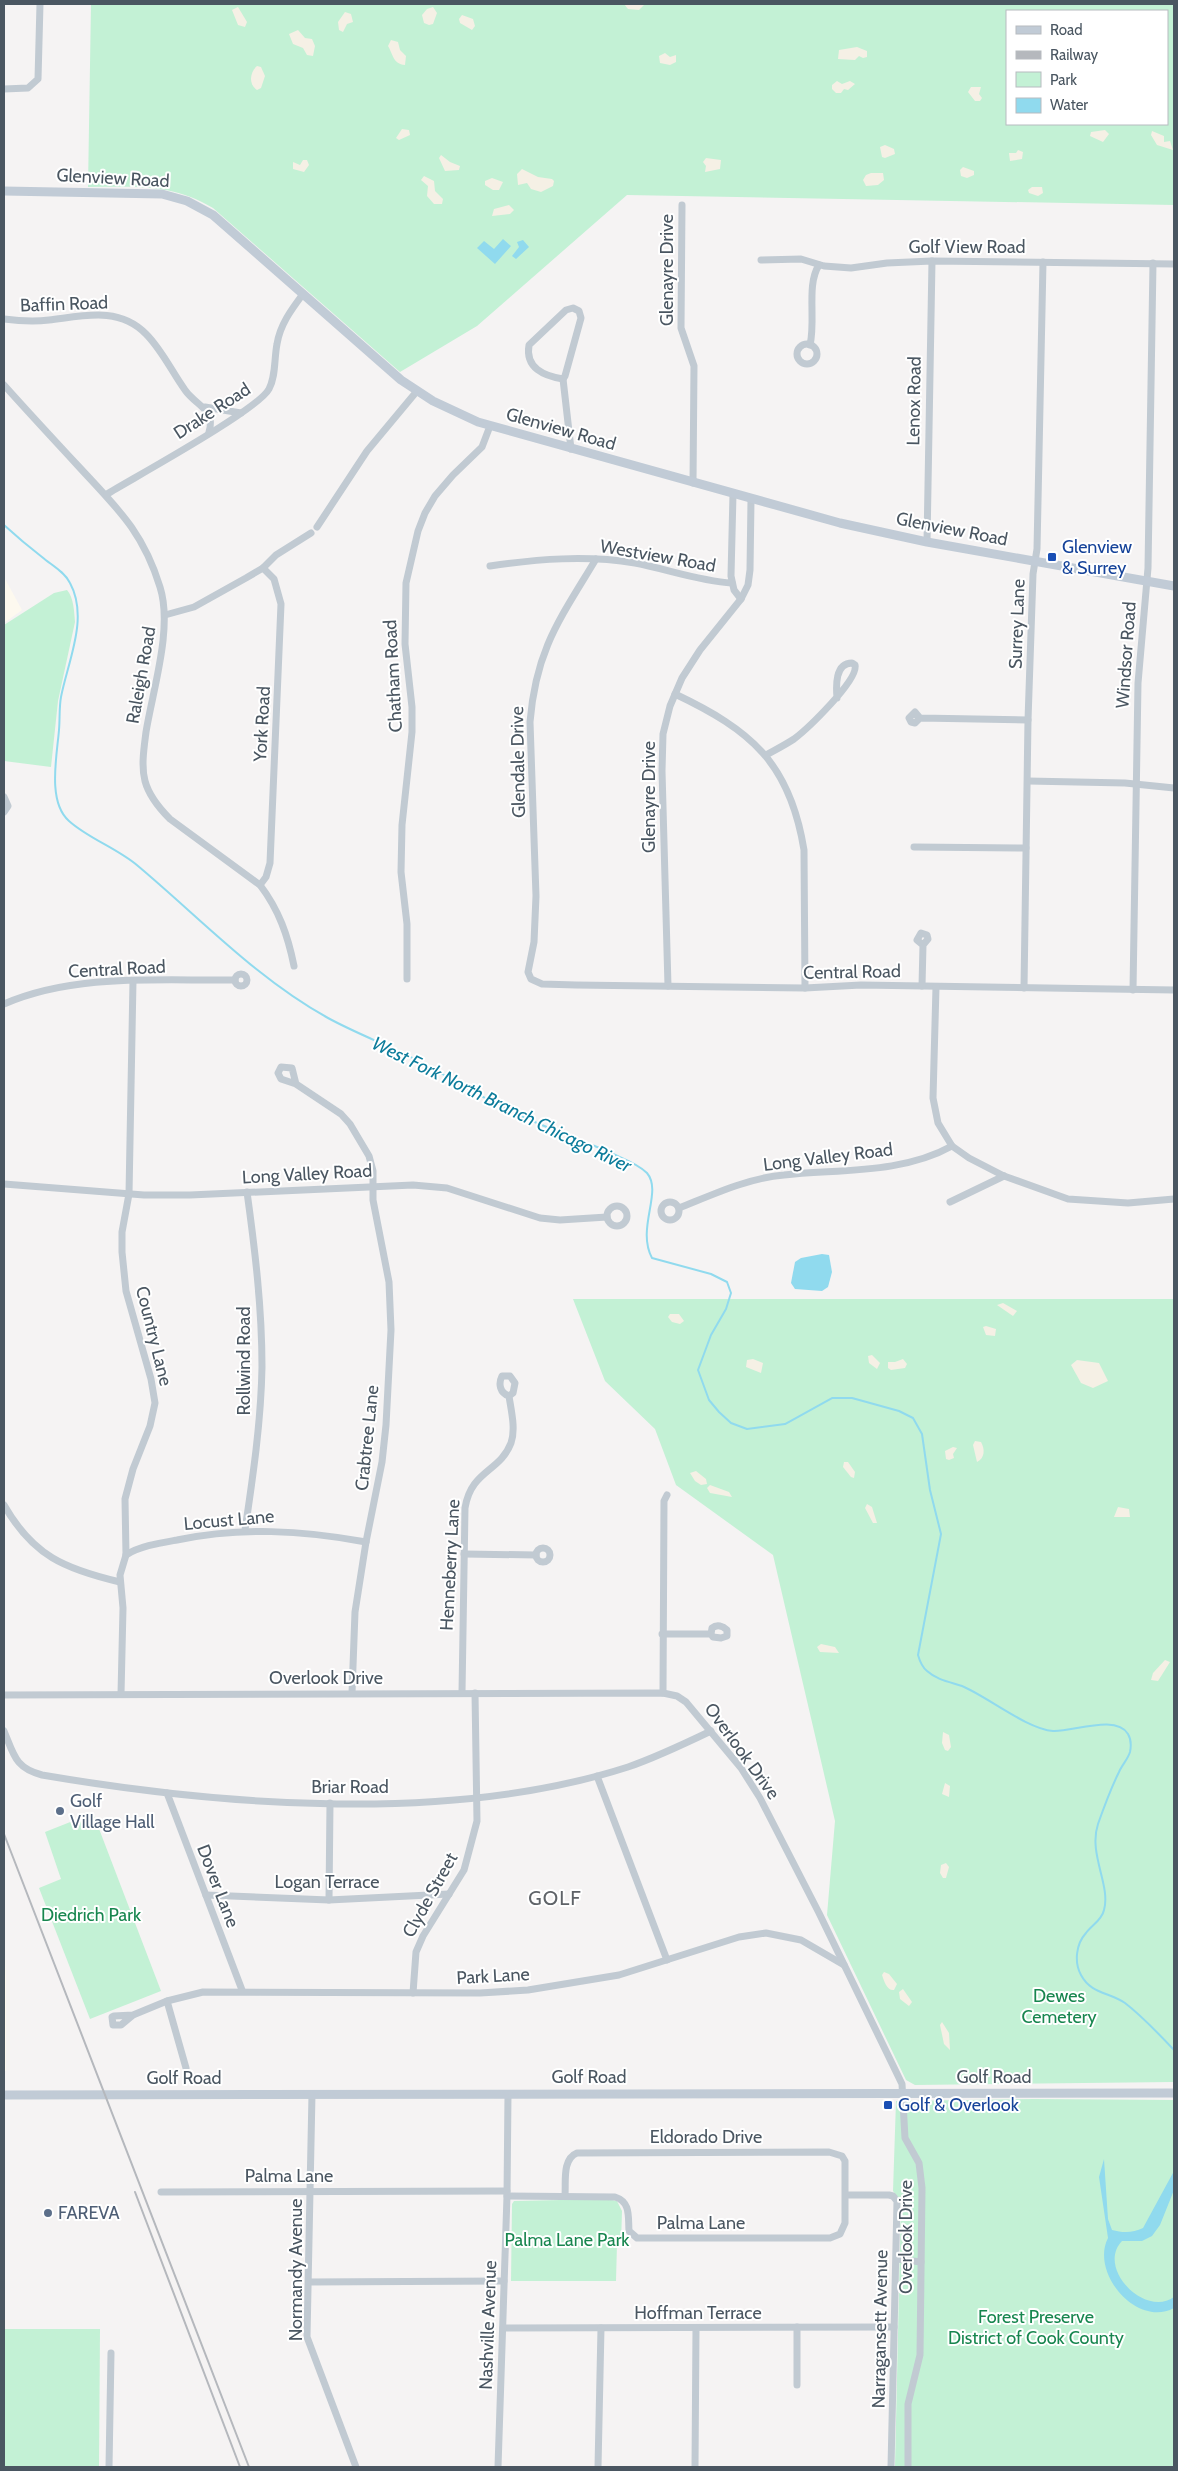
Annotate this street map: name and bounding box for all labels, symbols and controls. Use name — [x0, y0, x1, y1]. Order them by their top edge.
legend — [1006, 10, 1168, 125]
text: Road — [1050, 21, 1083, 39]
text: Railway — [1050, 46, 1099, 64]
text: Park — [1050, 71, 1077, 89]
text: Water — [1050, 96, 1088, 114]
street label: Glenview Road — [56, 164, 170, 192]
street label: Glenayre Drive — [656, 214, 678, 326]
street label: Golf View Road — [908, 236, 1026, 258]
street label: Baffin Road — [20, 291, 108, 317]
street label: Lenox Road — [902, 356, 926, 446]
street label: Drake Road — [169, 378, 255, 444]
street label: Glenview Road — [504, 403, 618, 455]
street label: Glenview Road — [894, 507, 1010, 551]
street label: Westview Road — [598, 535, 718, 577]
place label: Glenview & Surrey — [1062, 536, 1132, 579]
marker: Glenview & Surrey — [1046, 551, 1058, 563]
street label: Surrey Lane — [1004, 579, 1030, 669]
street label: Windsor Road — [1111, 601, 1141, 709]
street label: Chatham Road — [379, 619, 407, 733]
street label: Raleigh Road — [122, 625, 160, 725]
street label: York Road — [249, 686, 275, 763]
street label: Glendale Drive — [506, 706, 530, 818]
street label: Glenayre Drive — [638, 741, 660, 853]
street label: Central Road — [68, 955, 166, 983]
street label: Central Road — [803, 960, 901, 984]
water label: West Fork North Branch Chicago River — [368, 1032, 636, 1178]
street label: Long Valley Road — [762, 1138, 894, 1176]
street label: Long Valley Road — [241, 1160, 373, 1188]
street label: Country Lane — [131, 1284, 177, 1388]
street label: Rollwind Road — [233, 1307, 255, 1415]
street label: Crabtree Lane — [351, 1384, 383, 1492]
street label: Henneberry Lane — [436, 1499, 464, 1631]
street label: Locust Lane — [183, 1505, 275, 1535]
street label: Overlook Drive — [269, 1667, 383, 1689]
street label: Overlook Drive — [700, 1698, 784, 1804]
street label: Briar Road — [311, 1776, 389, 1798]
place label: Golf Village Hall — [70, 1790, 155, 1833]
marker: Golf Village Hall — [54, 1805, 66, 1817]
street label: Dover Lane — [192, 1841, 244, 1931]
street label: Clyde Street — [398, 1849, 462, 1941]
street label: Logan Terrace — [275, 1871, 380, 1893]
district label: GOLF — [528, 1886, 582, 1910]
park label: Diedrich Park — [41, 1904, 142, 1926]
street label: Park Lane — [456, 1963, 530, 1989]
park label: Dewes Cemetery — [1021, 1985, 1097, 2028]
street label: Golf Road — [551, 2066, 627, 2088]
street label: Golf Road — [956, 2066, 1032, 2088]
street label: Golf Road — [146, 2067, 222, 2089]
place label: Golf & Overlook — [898, 2094, 1020, 2116]
marker: Golf & Overlook — [882, 2099, 894, 2111]
street label: Eldorado Drive — [650, 2126, 762, 2148]
street label: Palma Lane — [245, 2165, 333, 2187]
street label: Overlook Drive — [895, 2180, 917, 2294]
street label: Normandy Avenue — [285, 2199, 307, 2341]
place label: FAREVA — [58, 2202, 120, 2224]
marker: FAREVA — [42, 2207, 54, 2219]
street label: Palma Lane — [657, 2212, 745, 2234]
park label: Palma Lane Park — [505, 2229, 630, 2251]
street label: Narragansett Avenue — [868, 2250, 892, 2408]
street label: Nashville Avenue — [475, 2260, 501, 2390]
street label: Hoffman Terrace — [634, 2302, 762, 2324]
park label: Forest Preserve District of Cook County — [948, 2306, 1124, 2349]

